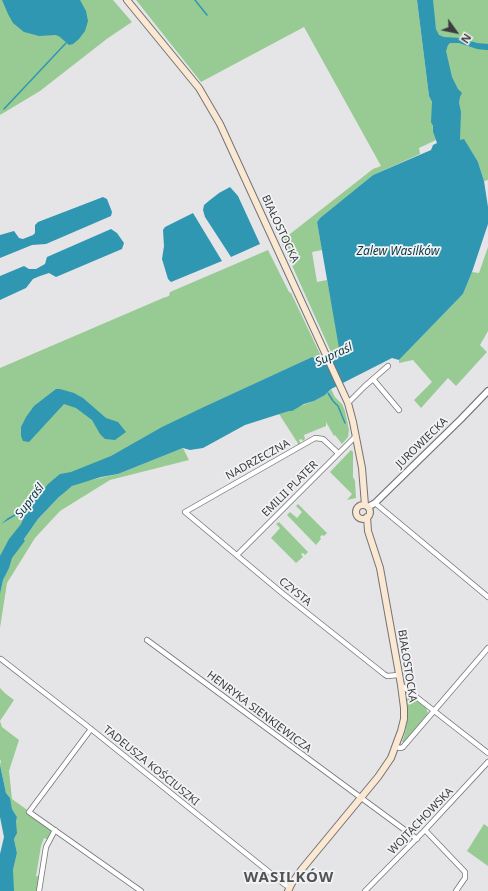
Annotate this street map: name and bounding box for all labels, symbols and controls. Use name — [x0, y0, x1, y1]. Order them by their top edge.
north arrow — [436, 12, 476, 52]
text: N — [458, 31, 475, 47]
street label: BIAŁOSTOCKA — [259, 193, 301, 265]
water label: Zalew Wasilków — [357, 245, 439, 259]
water label: Supraśl — [313, 340, 355, 370]
street label: JUROWIECKA — [393, 415, 451, 471]
street label: NADRZECZNA — [224, 437, 292, 483]
street label: EMILII PLATER — [259, 458, 321, 520]
water label: Supraśl — [12, 481, 48, 521]
street label: CZYSTA — [276, 575, 314, 609]
street label: BIAŁOSTOCKA — [395, 629, 419, 703]
street label: HENRYKA SIENKIEWICZA — [204, 668, 314, 756]
street label: TADEUSZA KOŚCIUSZKI — [100, 723, 202, 809]
street label: WOJTACHOWSKA — [386, 785, 456, 857]
district label: WASILKÓW — [244, 869, 334, 887]

